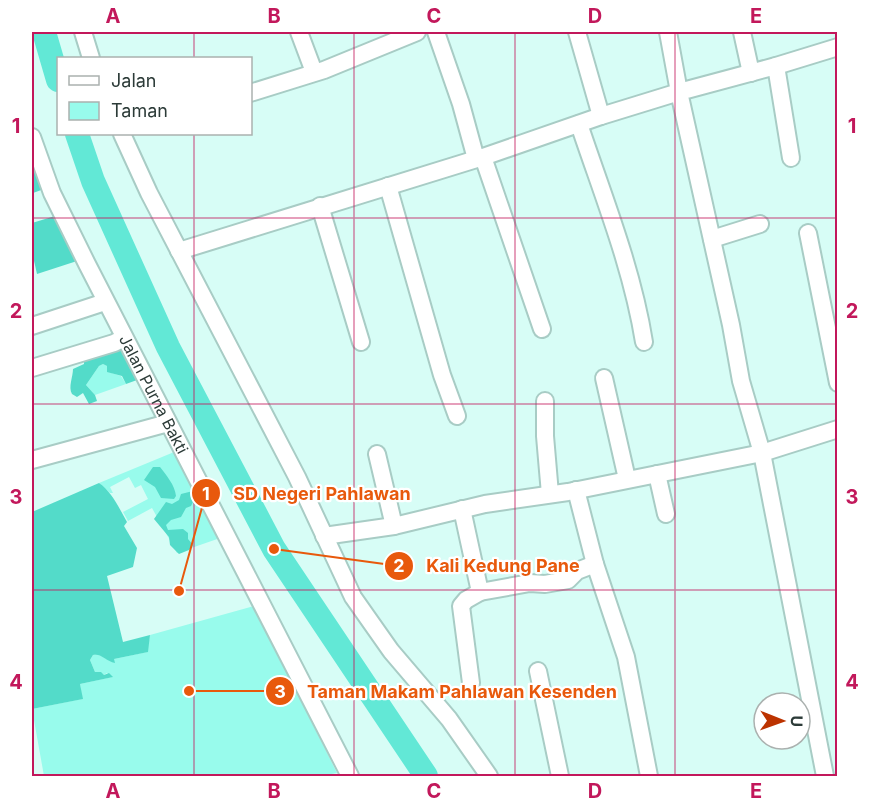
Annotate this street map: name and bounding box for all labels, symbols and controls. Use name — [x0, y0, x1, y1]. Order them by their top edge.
text: A — [106, 4, 121, 28]
text: B — [267, 4, 281, 28]
text: C — [427, 4, 441, 28]
text: D — [588, 4, 602, 28]
text: E — [750, 4, 762, 28]
legend — [57, 57, 252, 135]
text: Jalan — [111, 70, 156, 91]
text: Taman — [111, 100, 168, 121]
text: 1 — [12, 114, 20, 138]
text: 1 — [848, 114, 856, 138]
text: 2 — [10, 299, 22, 323]
text: 2 — [846, 299, 858, 323]
street label: Jalan Purna Bakti — [115, 331, 193, 457]
callout: SD Negeri Pahlawan — [191, 475, 423, 511]
text: 1 — [202, 483, 210, 504]
text: SD Negeri Pahlawan — [233, 483, 411, 504]
text: 3 — [10, 485, 22, 509]
text: 3 — [846, 485, 858, 509]
callout: Kali Kedung Pane — [384, 548, 591, 584]
text: 2 — [393, 555, 405, 576]
text: Kali Kedung Pane — [426, 555, 580, 576]
text: 4 — [9, 670, 23, 694]
text: 4 — [845, 670, 859, 694]
callout: Taman Makam Pahlawan Kesenden — [265, 673, 629, 709]
text: 3 — [274, 681, 286, 702]
text: Taman Makam Pahlawan Kesenden — [307, 681, 617, 702]
north arrow — [752, 691, 812, 751]
text: U — [787, 715, 807, 727]
text: A — [106, 779, 121, 803]
text: B — [267, 779, 281, 803]
text: C — [427, 779, 441, 803]
text: D — [588, 779, 602, 803]
text: E — [750, 779, 762, 803]

